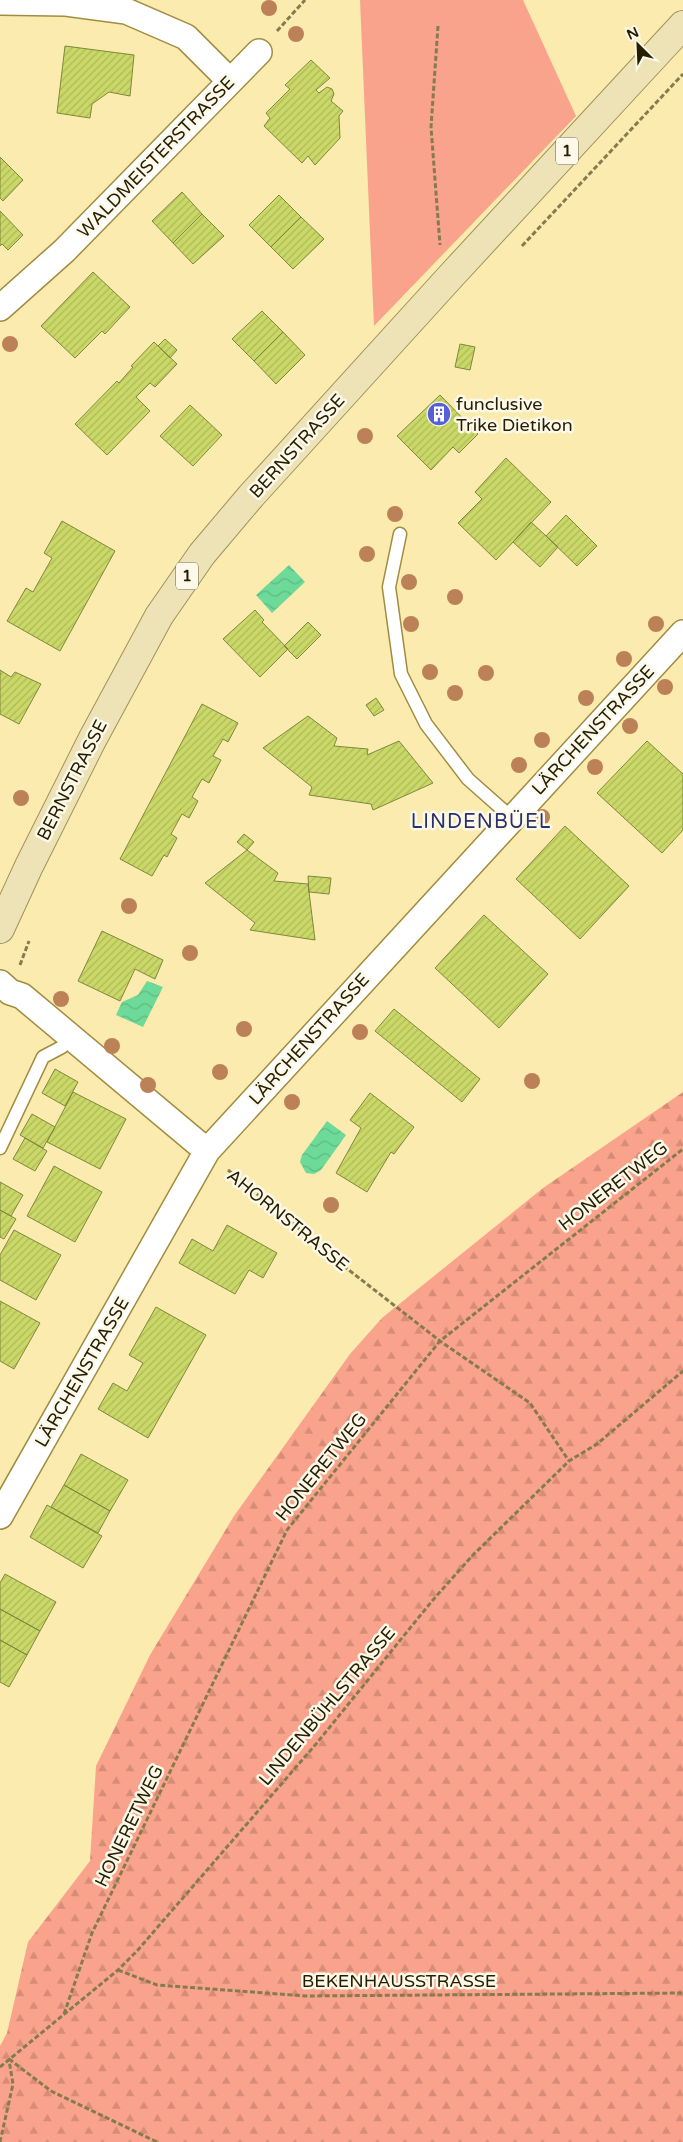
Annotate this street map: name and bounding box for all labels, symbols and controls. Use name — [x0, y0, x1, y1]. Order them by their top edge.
north arrow — [613, 20, 663, 70]
text: N — [624, 24, 642, 44]
street label: WALDMEISTERSTRASSE — [73, 71, 239, 243]
road number: 1 — [556, 138, 578, 164]
street label: BERNSTRASSE — [244, 389, 350, 503]
place label: funclusive Trike Dietikon — [456, 393, 573, 436]
building icon: funclusive Trike Dietikon — [426, 401, 452, 427]
road number: 1 — [176, 562, 198, 590]
street label: LÄRCHENSTRASSE — [527, 660, 659, 800]
street label: BERNSTRASSE — [32, 716, 112, 844]
district label: LINDENBÜEL — [411, 809, 551, 834]
street label: LÄRCHENSTRASSE — [244, 969, 374, 1109]
street label: HONERETWEG — [554, 1137, 672, 1235]
street label: AHORNSTRASSE — [223, 1164, 353, 1276]
street label: LÄRCHENSTRASSE — [30, 1293, 134, 1451]
street label: HONERETWEG — [271, 1409, 371, 1525]
street label: LINDENBÜHLSTRASSE — [254, 1622, 400, 1790]
street label: HONERETWEG — [90, 1762, 168, 1890]
street label: BEKENHAUSSTRASSE — [302, 1970, 496, 1992]

